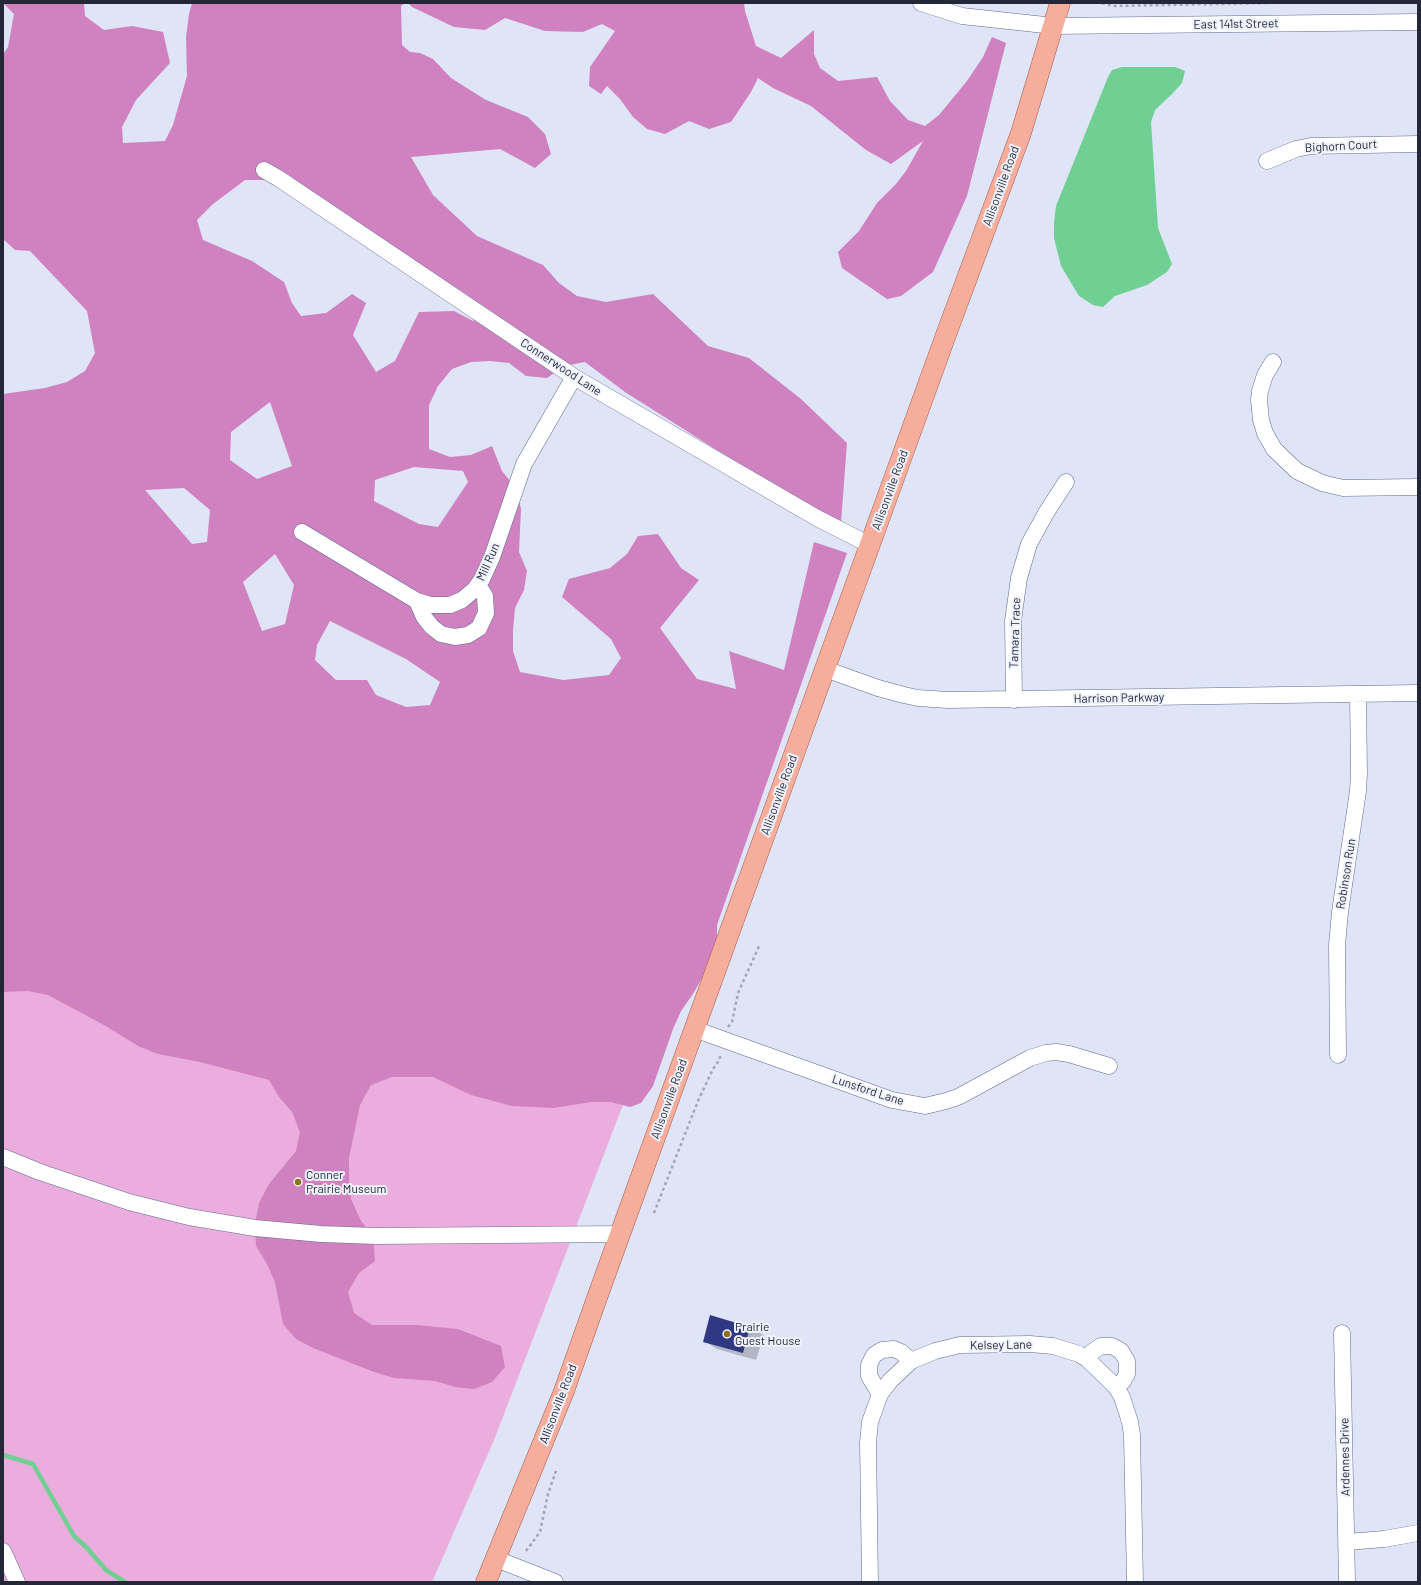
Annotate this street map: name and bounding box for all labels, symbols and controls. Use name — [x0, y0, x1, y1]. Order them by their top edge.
street label: East 141st Street — [1193, 16, 1279, 32]
street label: Bighorn Court — [1305, 137, 1377, 155]
street label: Allisonville Road — [980, 144, 1022, 228]
street label: Connerwood Lane — [518, 335, 604, 399]
street label: Allisonville Road — [869, 448, 911, 532]
street label: Mill Run — [473, 541, 503, 583]
street label: Tamara Trace — [1007, 597, 1023, 669]
street label: Harrison Parkway — [1074, 690, 1164, 706]
street label: Allisonville Road — [758, 753, 800, 837]
street label: Robinson Run — [1333, 838, 1359, 910]
street label: Allisonville Road — [648, 1057, 690, 1141]
street label: Lunsford Lane — [830, 1072, 906, 1108]
place label: Conner Prairie Museum — [306, 1168, 386, 1196]
marker: Conner Prairie Museum — [293, 1177, 303, 1187]
place label: Prairie Guest House — [735, 1320, 801, 1348]
marker: Prairie Guest House — [722, 1329, 732, 1339]
street label: Kelsey Lane — [970, 1337, 1032, 1353]
street label: Allisonville Road — [536, 1362, 580, 1446]
street label: Ardennes Drive — [1337, 1418, 1353, 1496]

